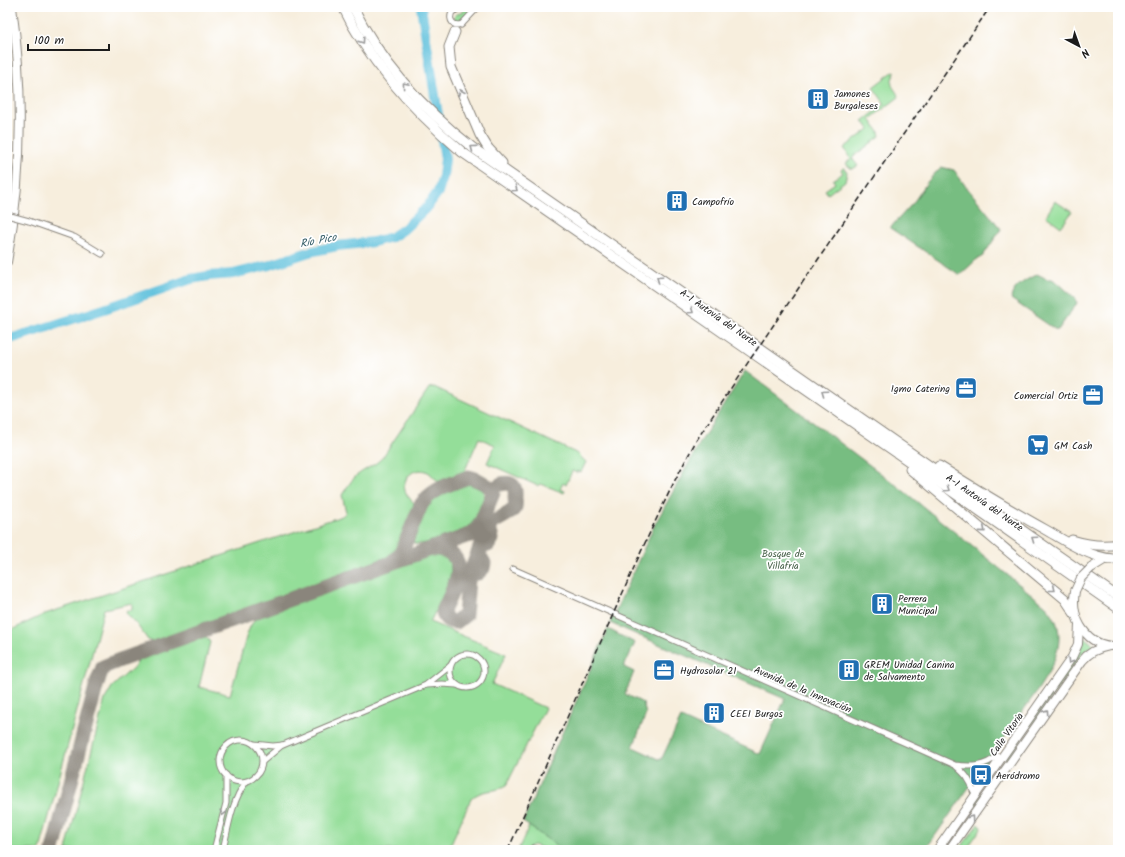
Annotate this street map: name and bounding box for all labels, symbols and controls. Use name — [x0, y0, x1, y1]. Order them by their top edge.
scale bar — [28, 26, 109, 52]
north arrow — [1059, 26, 1099, 66]
text: 100 m — [34, 31, 65, 50]
one-way arrow — [357, 37, 365, 44]
text: N — [1076, 44, 1093, 62]
one-way arrow — [403, 82, 410, 89]
building icon: Jamones Burgaleses — [805, 86, 831, 112]
place label: Jamones Burgaleses — [834, 86, 879, 114]
one-way arrow — [457, 88, 465, 95]
one-way arrow — [470, 146, 477, 153]
one-way arrow — [511, 184, 518, 191]
building icon: Campofrío — [664, 188, 690, 214]
place label: Campofrío — [692, 194, 734, 210]
water label: Río Pico — [298, 228, 339, 253]
one-way arrow — [657, 277, 664, 284]
street label: A-1 Autovía del Norte — [676, 285, 761, 351]
one-way arrow — [687, 306, 694, 314]
office icon: Igmo Catering — [953, 375, 979, 401]
place label: Igmo Catering — [891, 381, 950, 397]
office icon: Comercial Ortiz — [1080, 382, 1106, 408]
place label: Comercial Ortiz — [1014, 388, 1079, 404]
one-way arrow — [821, 391, 828, 398]
supermarket icon: GM Cash — [1025, 432, 1051, 458]
place label: GM Cash — [1054, 438, 1092, 454]
street label: A-1 Autovía del Norte — [942, 470, 1027, 536]
one-way arrow — [942, 484, 949, 491]
one-way arrow — [978, 525, 985, 532]
one-way arrow — [1031, 536, 1038, 544]
park label: Bosque de Villafría — [762, 546, 805, 574]
one-way arrow — [1048, 585, 1055, 592]
building icon: Perrera Municipal — [869, 591, 895, 617]
place label: Perrera Municipal — [898, 591, 938, 619]
office icon: Hydrosolar 21 — [651, 657, 677, 683]
building icon: GREM Unidad Canina de Salvamento — [836, 657, 862, 683]
place label: GREM Unidad Canina de Salvamento — [864, 657, 955, 685]
one-way arrow — [1067, 657, 1074, 664]
street label: Avenida de la Innovación — [751, 662, 854, 718]
place label: Hydrosolar 21 — [680, 663, 736, 679]
building icon: CEEI Burgos — [701, 700, 727, 726]
place label: CEEI Burgos — [730, 706, 784, 722]
street label: Calle Vitoria — [986, 709, 1028, 760]
one-way arrow — [1041, 709, 1049, 716]
bus stop icon: Aeródromo — [968, 762, 994, 788]
place label: Aeródromo — [996, 768, 1040, 784]
one-way arrow — [220, 810, 228, 816]
one-way arrow — [966, 815, 974, 822]

